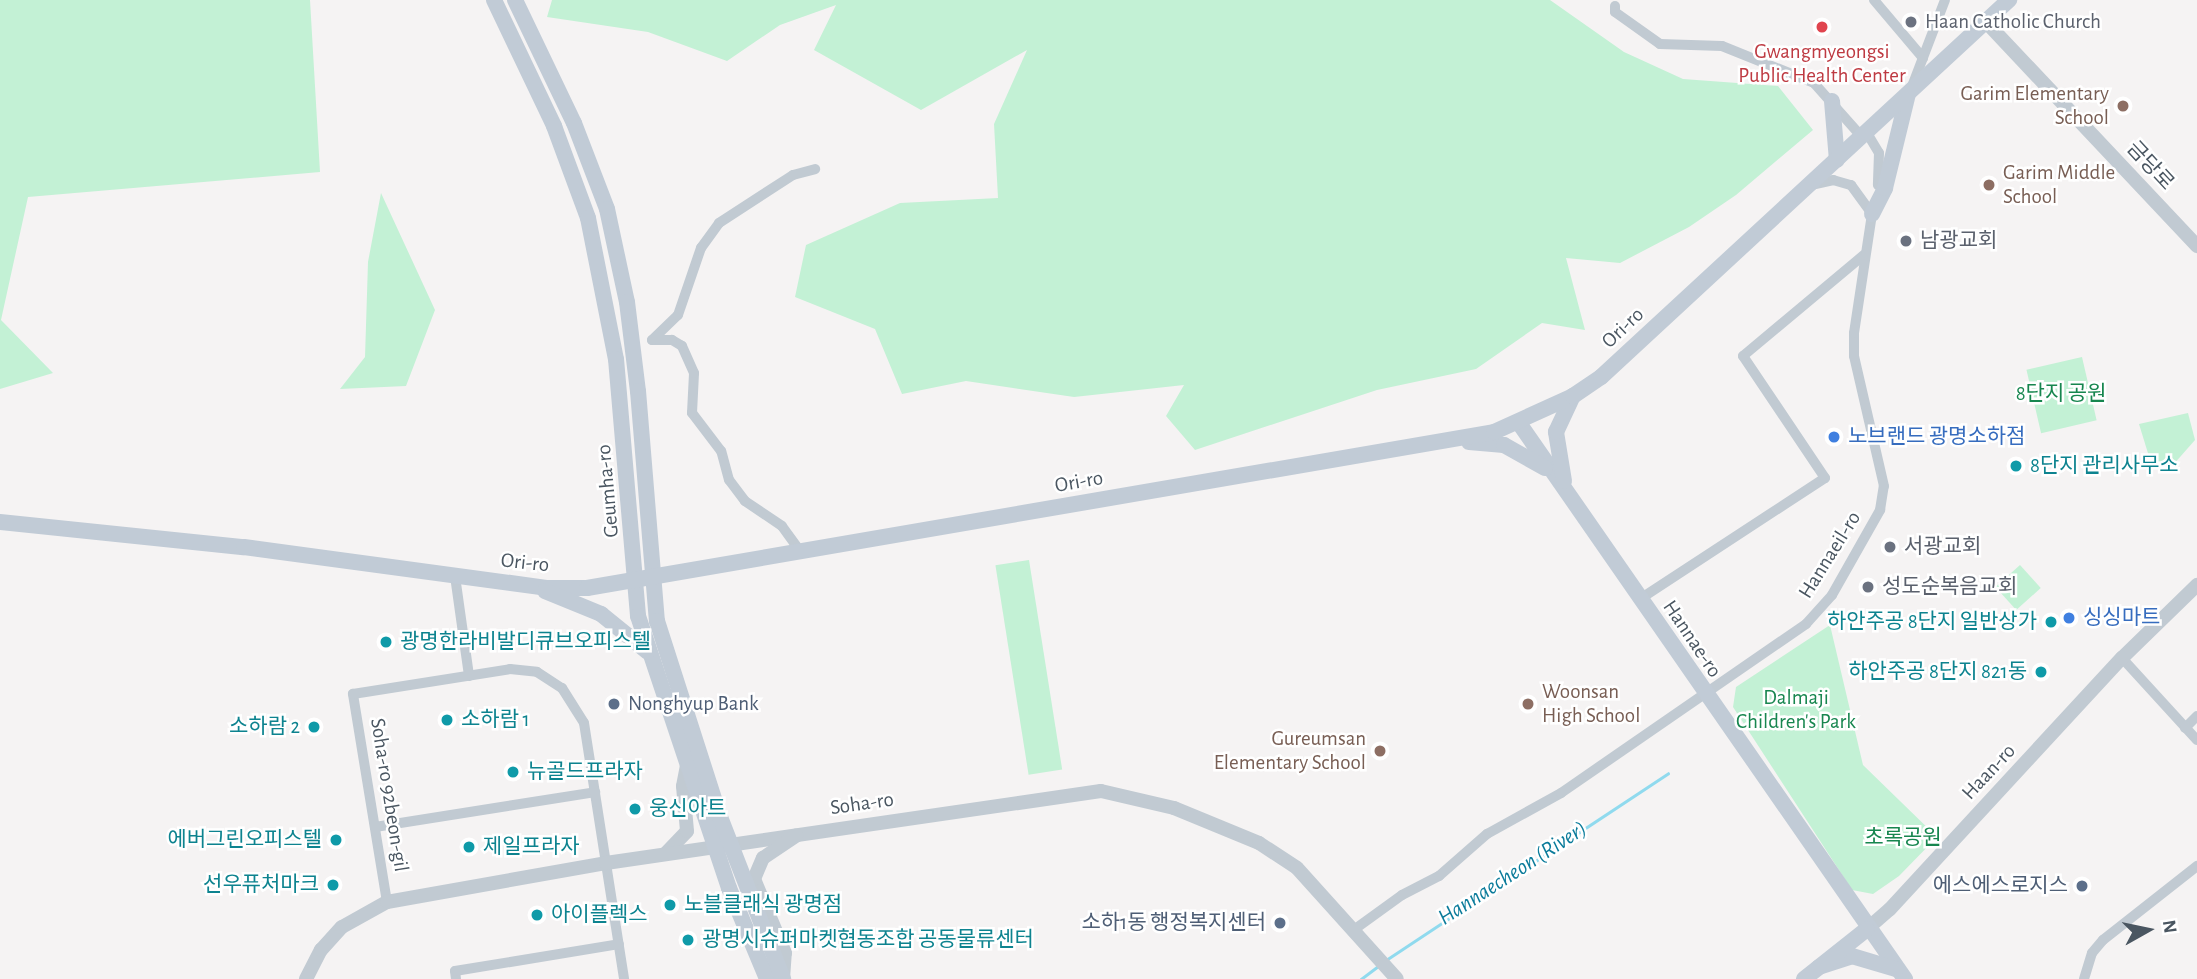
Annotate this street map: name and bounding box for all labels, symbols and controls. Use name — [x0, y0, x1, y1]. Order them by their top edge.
place label: Haan Catholic Church — [1925, 9, 2101, 35]
marker: Haan Catholic Church — [1903, 14, 1919, 30]
marker: Gwangmyeongsi Public Health Center — [1812, 17, 1832, 37]
place label: Gwangmyeongsi Public Health Center — [1738, 39, 1906, 89]
place label: Garim Elementary School — [1961, 81, 2109, 131]
marker: Garim Elementary School — [2115, 98, 2131, 114]
street label: 금당로 — [2121, 136, 2179, 196]
place label: Garim Middle School — [2003, 160, 2115, 210]
marker: Garim Middle School — [1981, 177, 1997, 193]
place label: 남광교회 — [1920, 228, 1997, 254]
marker: 남광교회 — [1898, 233, 1914, 249]
street label: Ori-ro — [1597, 302, 1649, 354]
park label: 8단지 공원 — [2016, 381, 2106, 407]
place label: 노브랜드 광명소하점 — [1848, 424, 2025, 450]
marker: 노브랜드 광명소하점 — [1826, 429, 1842, 445]
street label: Geumha-ro — [591, 443, 625, 539]
place label: 8단지 관리사무소 — [2030, 453, 2179, 479]
marker: 8단지 관리사무소 — [2008, 458, 2024, 474]
street label: Ori-ro — [1053, 465, 1105, 499]
street label: Hannaeil-ro — [1793, 507, 1867, 603]
place label: 서광교회 — [1904, 534, 1981, 560]
marker: 서광교회 — [1882, 539, 1898, 555]
street label: Ori-ro — [499, 548, 551, 578]
place label: 성도순복음교회 — [1882, 574, 2017, 600]
marker: 성도순복음교회 — [1860, 579, 1876, 595]
street label: Hannae-ro — [1657, 596, 1727, 682]
place label: 싱싱마트 — [2083, 605, 2160, 631]
place label: 하안주공 8단지 일반상가 — [1827, 609, 2037, 635]
marker: 싱싱마트 — [2061, 610, 2077, 626]
marker: 하안주공 8단지 일반상가 — [2043, 614, 2059, 630]
place label: 광명한라비발디큐브오피스텔 — [400, 629, 651, 655]
marker: 광명한라비발디큐브오피스텔 — [378, 634, 394, 650]
place label: 하안주공 8단지 821동 — [1848, 659, 2027, 685]
marker: 하안주공 8단지 821동 — [2033, 664, 2049, 680]
place label: Woonsan High School — [1542, 679, 1640, 729]
park label: Dalmaji Children's Park — [1736, 685, 1856, 735]
place label: Nonghyup Bank — [628, 691, 759, 717]
marker: Nonghyup Bank — [606, 696, 622, 712]
marker: Woonsan High School — [1520, 696, 1536, 712]
place label: 소하람 1 — [461, 707, 530, 733]
marker: 소하람 1 — [439, 712, 455, 728]
place label: 소하람 2 — [229, 714, 300, 740]
street label: Soha-ro 92beon-gil — [364, 716, 414, 874]
marker: 소하람 2 — [306, 719, 322, 735]
place label: Gureumsan Elementary School — [1214, 726, 1366, 776]
street label: Haan-ro — [1957, 739, 2021, 805]
marker: Gureumsan Elementary School — [1372, 743, 1388, 759]
place label: 뉴골드프라자 — [527, 759, 643, 785]
marker: 뉴골드프라자 — [505, 764, 521, 780]
street label: Soha-ro — [829, 787, 895, 821]
place label: 웅신아트 — [649, 796, 726, 822]
marker: 웅신아트 — [627, 801, 643, 817]
water label: Hannaecheon (River) — [1433, 816, 1593, 932]
park label: 초록공원 — [1864, 825, 1942, 851]
place label: 에버그린오피스텔 — [167, 827, 322, 853]
marker: 에버그린오피스텔 — [328, 832, 344, 848]
place label: 제일프라자 — [483, 834, 580, 860]
marker: 제일프라자 — [461, 839, 477, 855]
place label: 선우퓨처마크 — [203, 872, 319, 898]
place label: 에스에스로지스 — [1933, 873, 2068, 899]
marker: 선우퓨처마크 — [325, 877, 341, 893]
marker: 에스에스로지스 — [2074, 878, 2090, 894]
place label: 노블클래식 광명점 — [684, 892, 842, 918]
north arrow — [2113, 895, 2183, 965]
marker: 노블클래식 광명점 — [662, 897, 678, 913]
place label: 아이플렉스 — [551, 902, 648, 928]
marker: 아이플렉스 — [529, 907, 545, 923]
place label: 소하1동 행정복지센터 — [1081, 910, 1266, 936]
marker: 소하1동 행정복지센터 — [1272, 915, 1288, 931]
text: N — [2159, 919, 2180, 935]
place label: 광명시슈퍼마켓협동조합 공동물류센터 — [702, 927, 1034, 953]
marker: 광명시슈퍼마켓협동조합 공동물류센터 — [680, 932, 696, 948]

